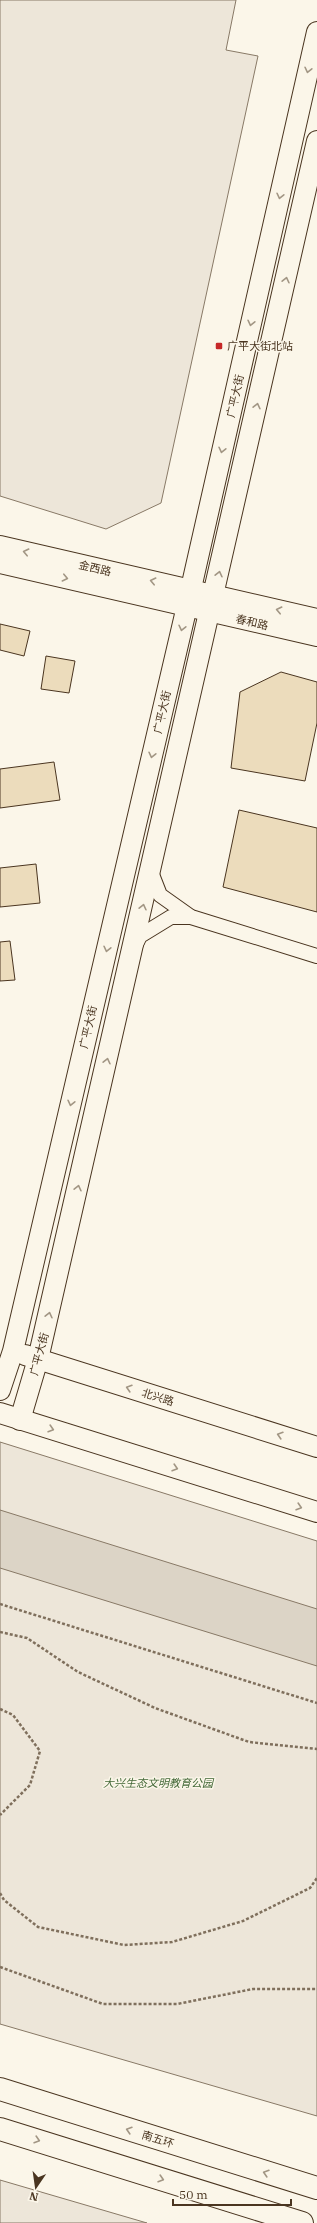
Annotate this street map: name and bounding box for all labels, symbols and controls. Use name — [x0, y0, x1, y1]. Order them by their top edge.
one-way arrow — [305, 66, 313, 73]
one-way arrow — [276, 193, 284, 200]
one-way arrow — [281, 276, 289, 283]
one-way arrow — [247, 319, 256, 326]
place label: 广平大街北站 — [227, 339, 293, 353]
marker: 广平大街北站 — [214, 341, 224, 351]
street label: 广平大街 — [223, 373, 247, 419]
one-way arrow — [253, 403, 261, 409]
one-way arrow — [219, 447, 227, 453]
one-way arrow — [23, 548, 30, 557]
street label: 金西路 — [77, 557, 113, 579]
one-way arrow — [214, 571, 222, 577]
one-way arrow — [62, 574, 69, 582]
one-way arrow — [149, 578, 156, 586]
one-way arrow — [276, 607, 282, 615]
street label: 春和路 — [234, 611, 270, 633]
one-way arrow — [178, 624, 187, 631]
street label: 广平大街 — [150, 689, 174, 735]
one-way arrow — [149, 751, 157, 758]
one-way arrow — [138, 904, 147, 911]
one-way arrow — [103, 946, 111, 952]
street label: 广平大街 — [76, 1004, 100, 1050]
one-way arrow — [103, 1058, 111, 1064]
one-way arrow — [67, 1100, 75, 1106]
one-way arrow — [73, 1185, 81, 1191]
one-way arrow — [44, 1311, 52, 1318]
street label: 广平大街 — [27, 1331, 51, 1377]
one-way arrow — [126, 1384, 133, 1392]
street label: 北兴路 — [140, 1385, 176, 1409]
one-way arrow — [47, 1424, 54, 1433]
one-way arrow — [276, 1431, 283, 1440]
one-way arrow — [171, 1463, 178, 1472]
one-way arrow — [295, 1502, 302, 1511]
park label: 大兴生态文明教育公园 — [103, 1776, 215, 1790]
one-way arrow — [126, 2126, 133, 2135]
street label: 南五环 — [140, 2127, 176, 2151]
one-way arrow — [34, 2135, 41, 2144]
north arrow — [16, 2167, 56, 2207]
one-way arrow — [263, 2169, 270, 2177]
one-way arrow — [158, 2174, 165, 2183]
scale bar — [173, 2181, 291, 2207]
text: 50 m — [179, 2187, 208, 2202]
text: N — [28, 2189, 40, 2205]

